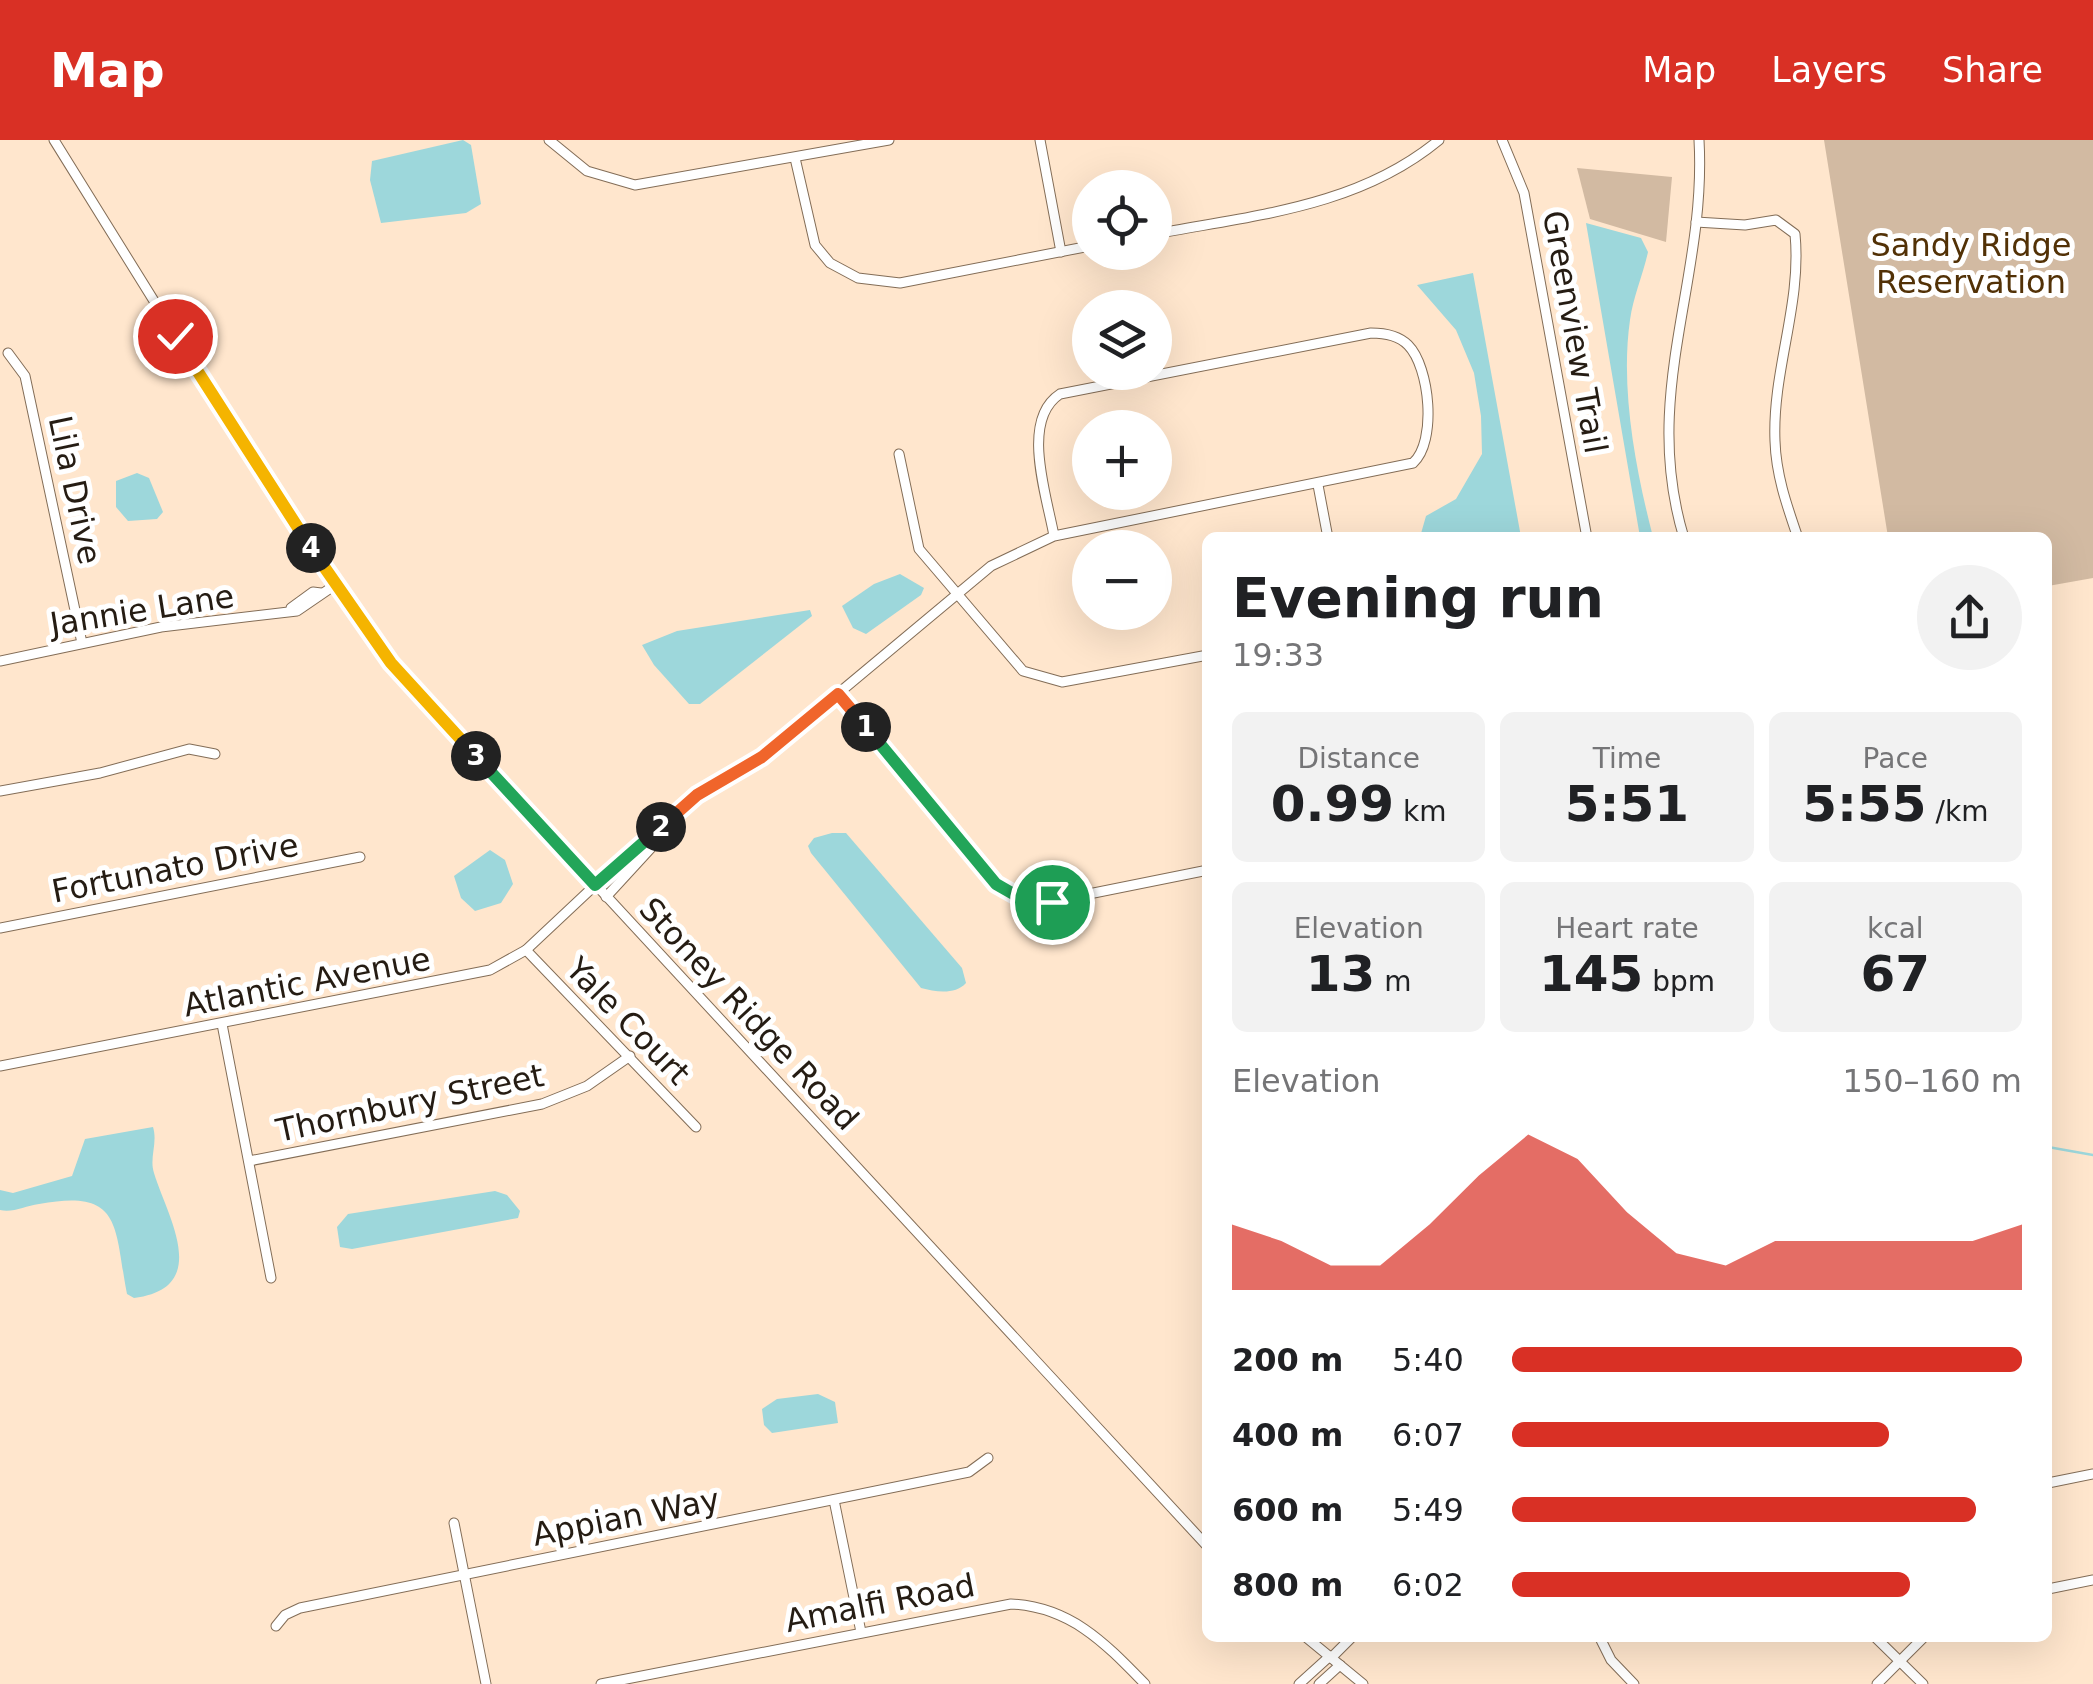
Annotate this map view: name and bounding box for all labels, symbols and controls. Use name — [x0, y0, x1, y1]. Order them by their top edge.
text: Map — [50, 42, 165, 98]
text: Map — [1642, 50, 1716, 90]
text: Layers — [1771, 50, 1887, 90]
text: Share — [1942, 50, 2043, 90]
map controls — [1072, 170, 1172, 630]
button: locate — [1072, 170, 1172, 270]
street label: Greenview Trail — [1535, 207, 1615, 457]
park label: Sandy Ridge Reservation — [1870, 226, 2072, 301]
button: layers — [1072, 290, 1172, 390]
pin — [133, 294, 218, 379]
icon: check — [148, 309, 203, 364]
button: + — [1072, 410, 1172, 510]
street label: Lila Drive — [41, 412, 109, 568]
pin: 4 — [286, 523, 336, 573]
button: − — [1072, 530, 1172, 630]
text: 4 — [301, 531, 321, 564]
button: share — [1917, 565, 2022, 670]
text: Evening run — [1232, 566, 1604, 630]
street label: Jannie Lane — [45, 577, 237, 644]
text: 19:33 — [1232, 636, 1324, 674]
pin: 1 — [841, 702, 891, 752]
text: 1 — [856, 710, 876, 743]
pin: 3 — [451, 731, 501, 781]
text: 3 — [466, 739, 486, 772]
text: Distance — [1297, 742, 1420, 775]
text: Time — [1593, 742, 1661, 775]
text: Pace — [1863, 742, 1928, 775]
text: 0.99 — [1271, 775, 1394, 833]
text: 5:51 — [1565, 775, 1689, 833]
text: 5:55 — [1802, 775, 1927, 833]
text: km — [1394, 795, 1447, 828]
text: /km — [1927, 795, 1988, 828]
pin: 2 — [636, 802, 686, 852]
text: 2 — [651, 810, 671, 843]
street label: Fortunato Drive — [49, 825, 301, 911]
pin — [1010, 860, 1095, 945]
icon: arrive — [1025, 875, 1080, 930]
street label: Stoney Ridge Road — [632, 890, 866, 1138]
text: Elevation — [1294, 912, 1424, 945]
text: Heart rate — [1555, 912, 1699, 945]
text: kcal — [1867, 912, 1924, 945]
street label: Atlantic Avenue — [180, 939, 434, 1025]
text: 13 — [1306, 945, 1375, 1003]
text: 145 — [1539, 945, 1643, 1003]
text: 67 — [1861, 945, 1930, 1003]
street label: Yale Court — [558, 949, 698, 1092]
text: m — [1375, 965, 1412, 998]
text: bpm — [1643, 965, 1715, 998]
street label: Thornbury Street — [272, 1056, 547, 1150]
text: Elevation — [1232, 1062, 1381, 1100]
text: 150–160 m — [1843, 1062, 2022, 1100]
text: 200 m — [1232, 1341, 1343, 1379]
text: 5:40 — [1392, 1341, 1464, 1379]
text: 400 m — [1232, 1416, 1343, 1454]
text: 6:07 — [1392, 1416, 1464, 1454]
street label: Appian Way — [529, 1480, 723, 1554]
text: 600 m — [1232, 1491, 1343, 1529]
text: 5:49 — [1392, 1491, 1464, 1529]
street label: Amalfi Road — [782, 1566, 978, 1640]
text: 800 m — [1232, 1566, 1343, 1604]
text: 6:02 — [1392, 1566, 1464, 1604]

